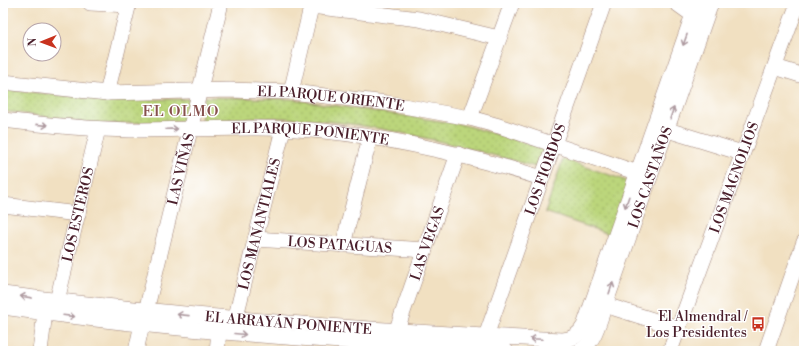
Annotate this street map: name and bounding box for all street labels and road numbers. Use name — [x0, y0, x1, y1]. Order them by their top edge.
street label: EL PARQUE ORIENTE — [257, 83, 406, 116]
street label: EL PARQUE PONIENTE — [231, 120, 390, 150]
street label: LOS MAGNOLIOS — [706, 120, 764, 236]
street label: LOS FIORDOS — [522, 121, 571, 218]
street label: LOS CASTAÑOS — [625, 124, 677, 231]
street label: LAS VIÑAS — [164, 131, 199, 207]
street label: LOS MANANTIALES — [235, 156, 285, 292]
street label: LOS ESTEROS — [59, 165, 99, 264]
street label: LAS VEGAS — [407, 204, 449, 283]
street label: LOS PATAGUAS — [287, 233, 393, 258]
street label: EL ARRAYÁN PONIENTE — [204, 308, 373, 339]

